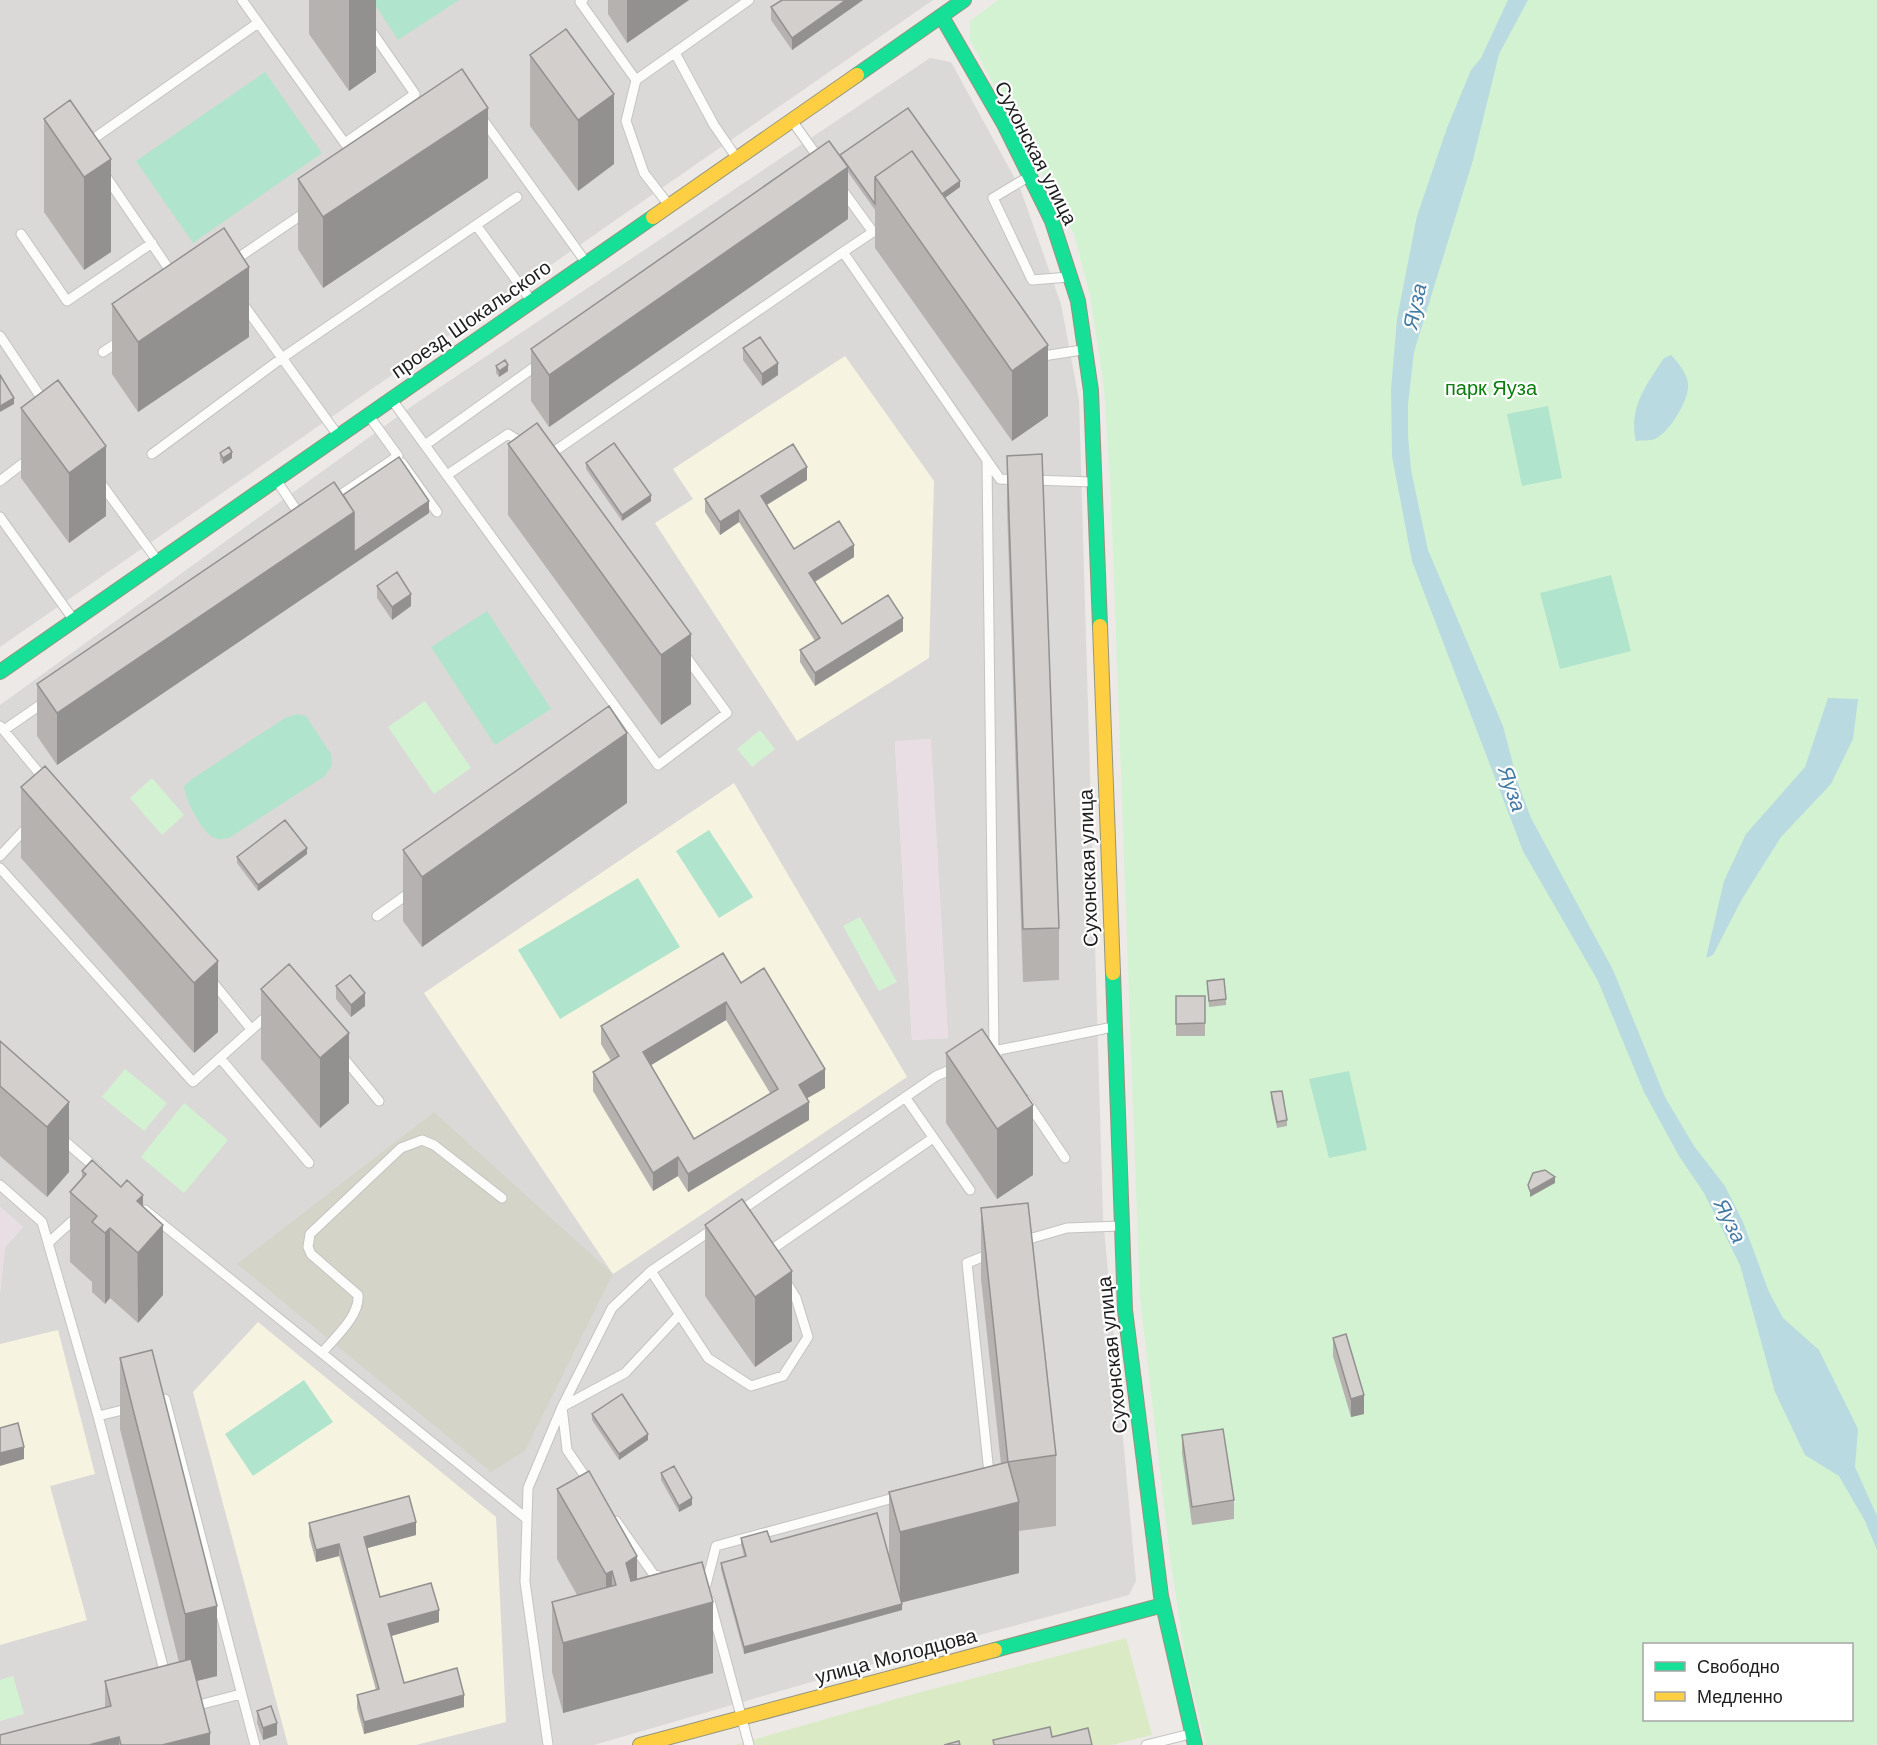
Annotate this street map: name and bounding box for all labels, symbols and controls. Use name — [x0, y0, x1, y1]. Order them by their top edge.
street label: Сухонская улица — [990, 78, 1082, 229]
street label: проезд Шокальского — [387, 256, 555, 382]
water label: Яуза — [1398, 281, 1431, 332]
park label: парк Яуза — [1445, 377, 1538, 399]
water label: Яуза — [1494, 762, 1531, 814]
street label: Сухонская улица — [1074, 788, 1102, 947]
water label: Яуза — [1710, 1194, 1751, 1247]
street label: Сухонская улица — [1093, 1274, 1131, 1435]
street label: улица Молодцова — [813, 1624, 980, 1688]
legend — [1643, 1643, 1853, 1721]
text: Свободно — [1697, 1657, 1780, 1677]
text: Медленно — [1697, 1687, 1783, 1707]

